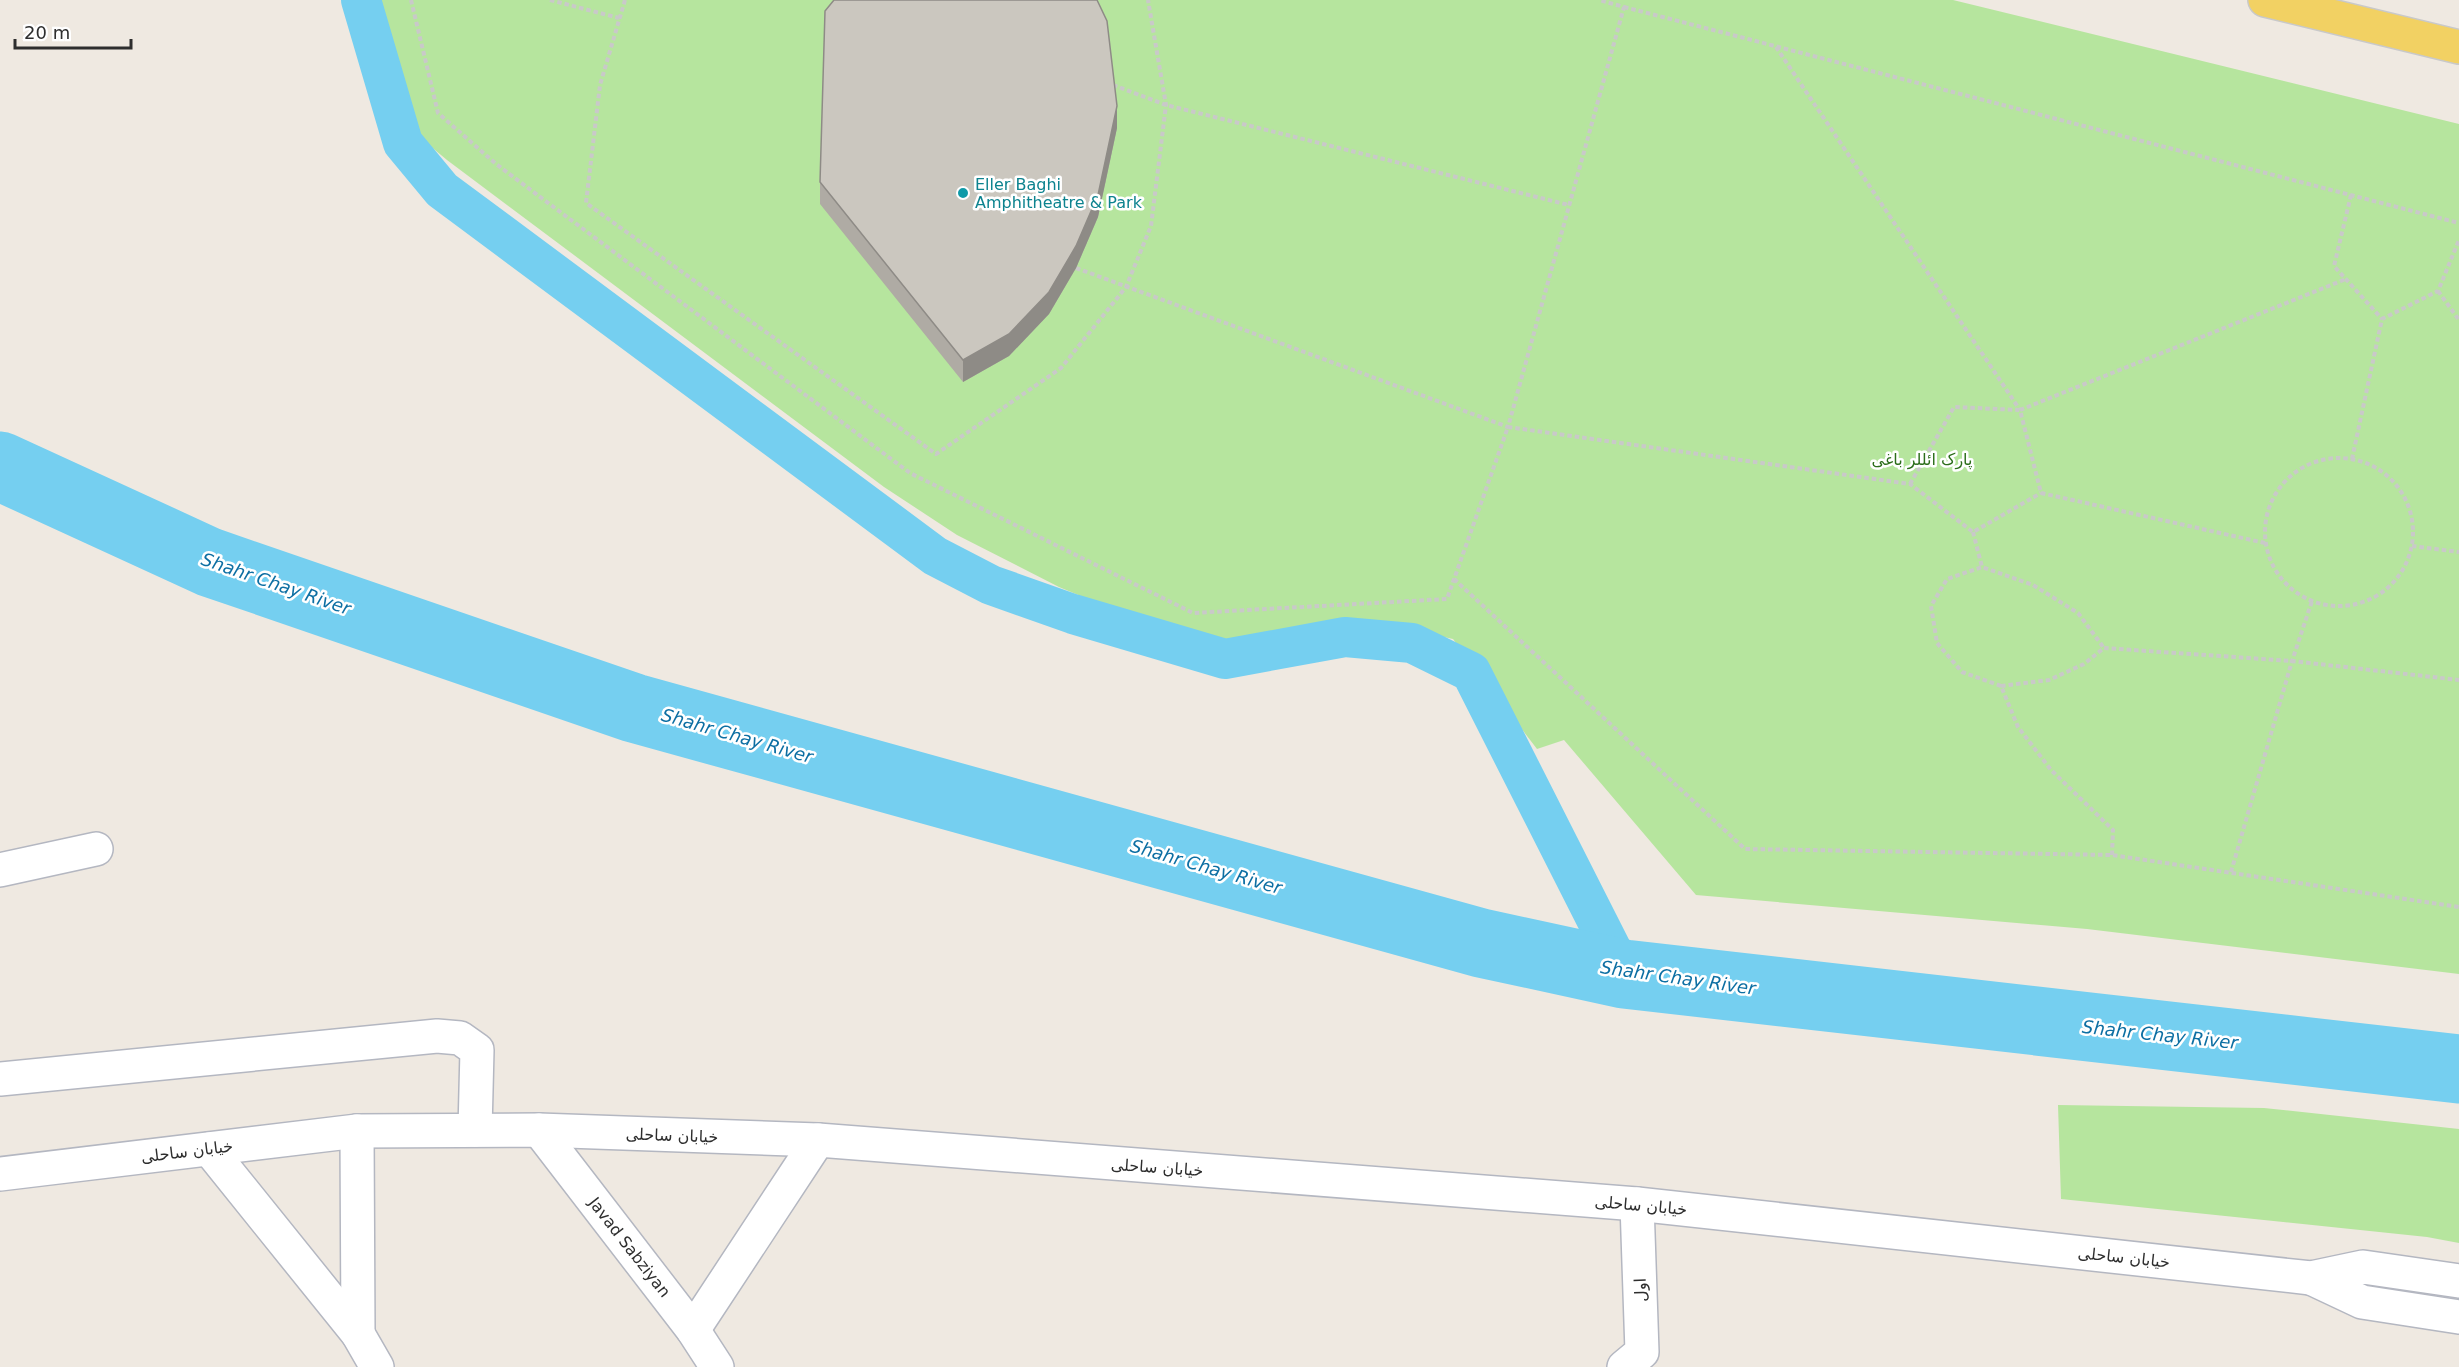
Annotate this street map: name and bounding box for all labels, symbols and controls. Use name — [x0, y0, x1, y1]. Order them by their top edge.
scale bar — [15, 12, 130, 50]
text: 20 m — [24, 22, 70, 43]
place label: Eller Baghi Amphitheatre & Park — [975, 175, 1143, 212]
marker: Eller Baghi Amphitheatre & Park — [956, 186, 970, 200]
park label: پارک ائللر باغی — [1872, 450, 1972, 470]
water label: Shahr Chay River — [199, 548, 355, 619]
water label: Shahr Chay River — [659, 704, 817, 768]
water label: Shahr Chay River — [1128, 835, 1286, 899]
water label: Shahr Chay River — [1599, 956, 1759, 999]
water label: Shahr Chay River — [2081, 1016, 2241, 1053]
street label: خیابان ساحلی — [625, 1124, 719, 1147]
street label: خیابان ساحلی — [140, 1136, 234, 1167]
street label: خیابان ساحلی — [1110, 1155, 1204, 1180]
street label: خیابان ساحلی — [1594, 1192, 1688, 1219]
street label: Javad Sabziyan — [584, 1193, 674, 1301]
street label: خیابان ساحلی — [2077, 1243, 2171, 1272]
street label: اول — [1631, 1278, 1651, 1302]

